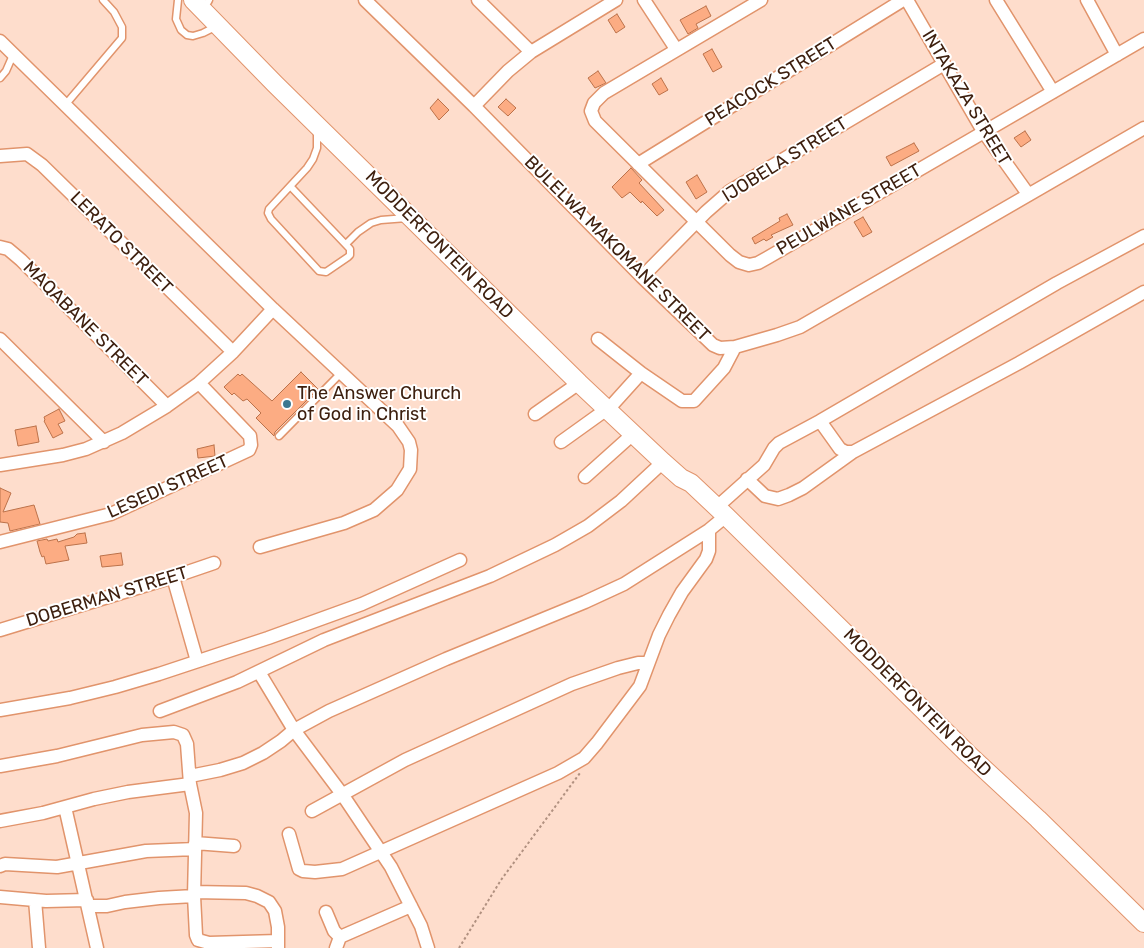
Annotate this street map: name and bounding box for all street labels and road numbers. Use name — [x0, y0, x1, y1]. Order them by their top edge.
street label: INTAKAZA STREET — [917, 26, 1015, 170]
street label: PEACOCK STREET — [701, 33, 841, 131]
street label: IJOBELA STREET — [718, 113, 852, 207]
street label: BULELWA MAKOMANE STREET — [520, 152, 714, 346]
street label: PEULWANE STREET — [773, 160, 925, 260]
street label: MODDERFONTEIN ROAD — [360, 166, 518, 324]
street label: LERATO STREET — [65, 187, 177, 299]
street label: MAQABANE STREET — [18, 257, 152, 391]
street label: LESEDI STREET — [104, 451, 232, 523]
street label: DOBERMAN STREET — [23, 562, 191, 632]
street label: MODDERFONTEIN ROAD — [838, 624, 996, 782]

